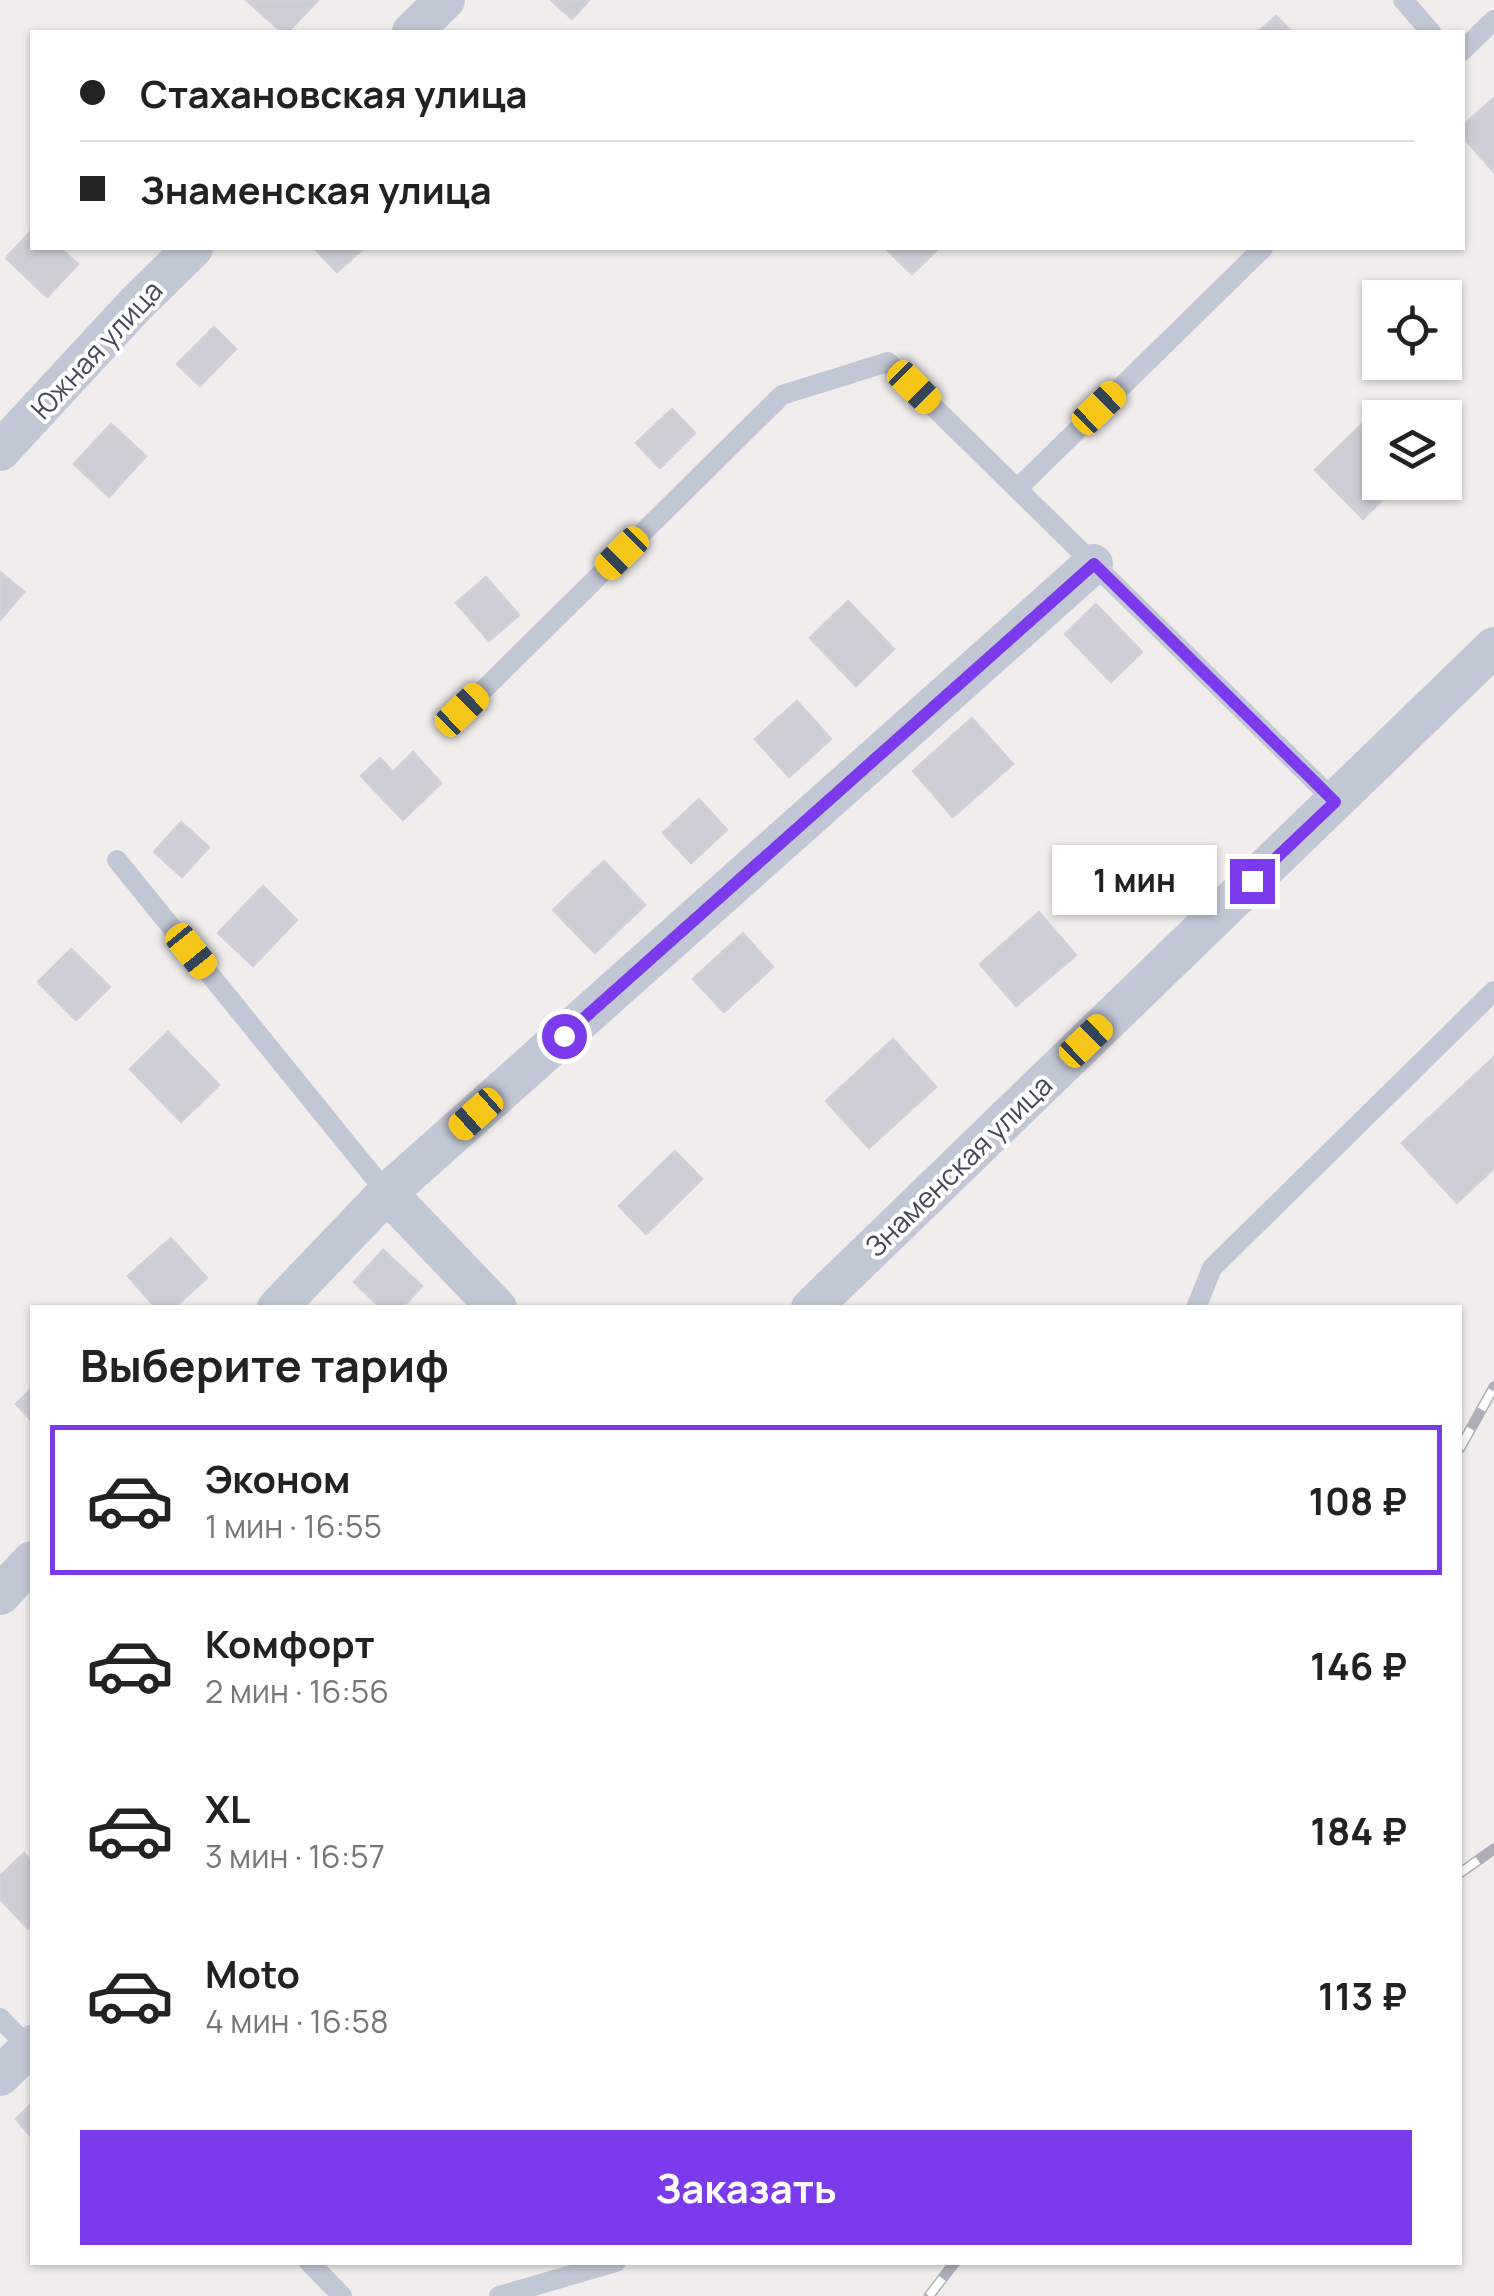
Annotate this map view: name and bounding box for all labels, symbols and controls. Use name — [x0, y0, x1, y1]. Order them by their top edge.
text: Стахановская улица — [140, 67, 528, 119]
text: Знаменская улица — [140, 163, 492, 215]
street label: Южная улица — [22, 271, 170, 427]
map controls — [1362, 280, 1462, 500]
button: locate — [1362, 280, 1462, 380]
car — [882, 355, 946, 419]
car — [1067, 376, 1131, 440]
button: layers — [1362, 400, 1462, 500]
car — [590, 521, 654, 585]
car — [430, 678, 494, 742]
callout: 1 мин — [1052, 846, 1217, 916]
text: 1 мин — [1093, 858, 1176, 902]
route end — [1230, 859, 1275, 904]
car — [160, 918, 222, 984]
car — [1054, 1009, 1118, 1073]
route start — [542, 1014, 587, 1059]
street label: Знаменская улица — [856, 1066, 1060, 1264]
car — [444, 1083, 508, 1145]
text: Выберите тариф — [80, 1334, 449, 1396]
text: Эконом — [205, 1452, 351, 1504]
icon: car — [85, 1455, 175, 1545]
text: 108 ₽ — [1308, 1474, 1407, 1526]
text: 1 мин · 16:55 — [205, 1504, 382, 1548]
text: Комфорт — [205, 1617, 375, 1669]
icon: car — [85, 1620, 175, 1710]
text: 146 ₽ — [1310, 1639, 1407, 1691]
text: 2 мин · 16:56 — [205, 1669, 389, 1713]
text: XL — [205, 1782, 250, 1834]
icon: car — [85, 1785, 175, 1875]
text: 184 ₽ — [1310, 1804, 1407, 1856]
text: 3 мин · 16:57 — [205, 1834, 385, 1878]
text: Moto — [205, 1947, 300, 1999]
icon: car — [85, 1950, 175, 2040]
text: 113 ₽ — [1318, 1969, 1407, 2021]
text: 4 мин · 16:58 — [205, 1999, 389, 2043]
button: Заказать — [80, 2130, 1412, 2245]

